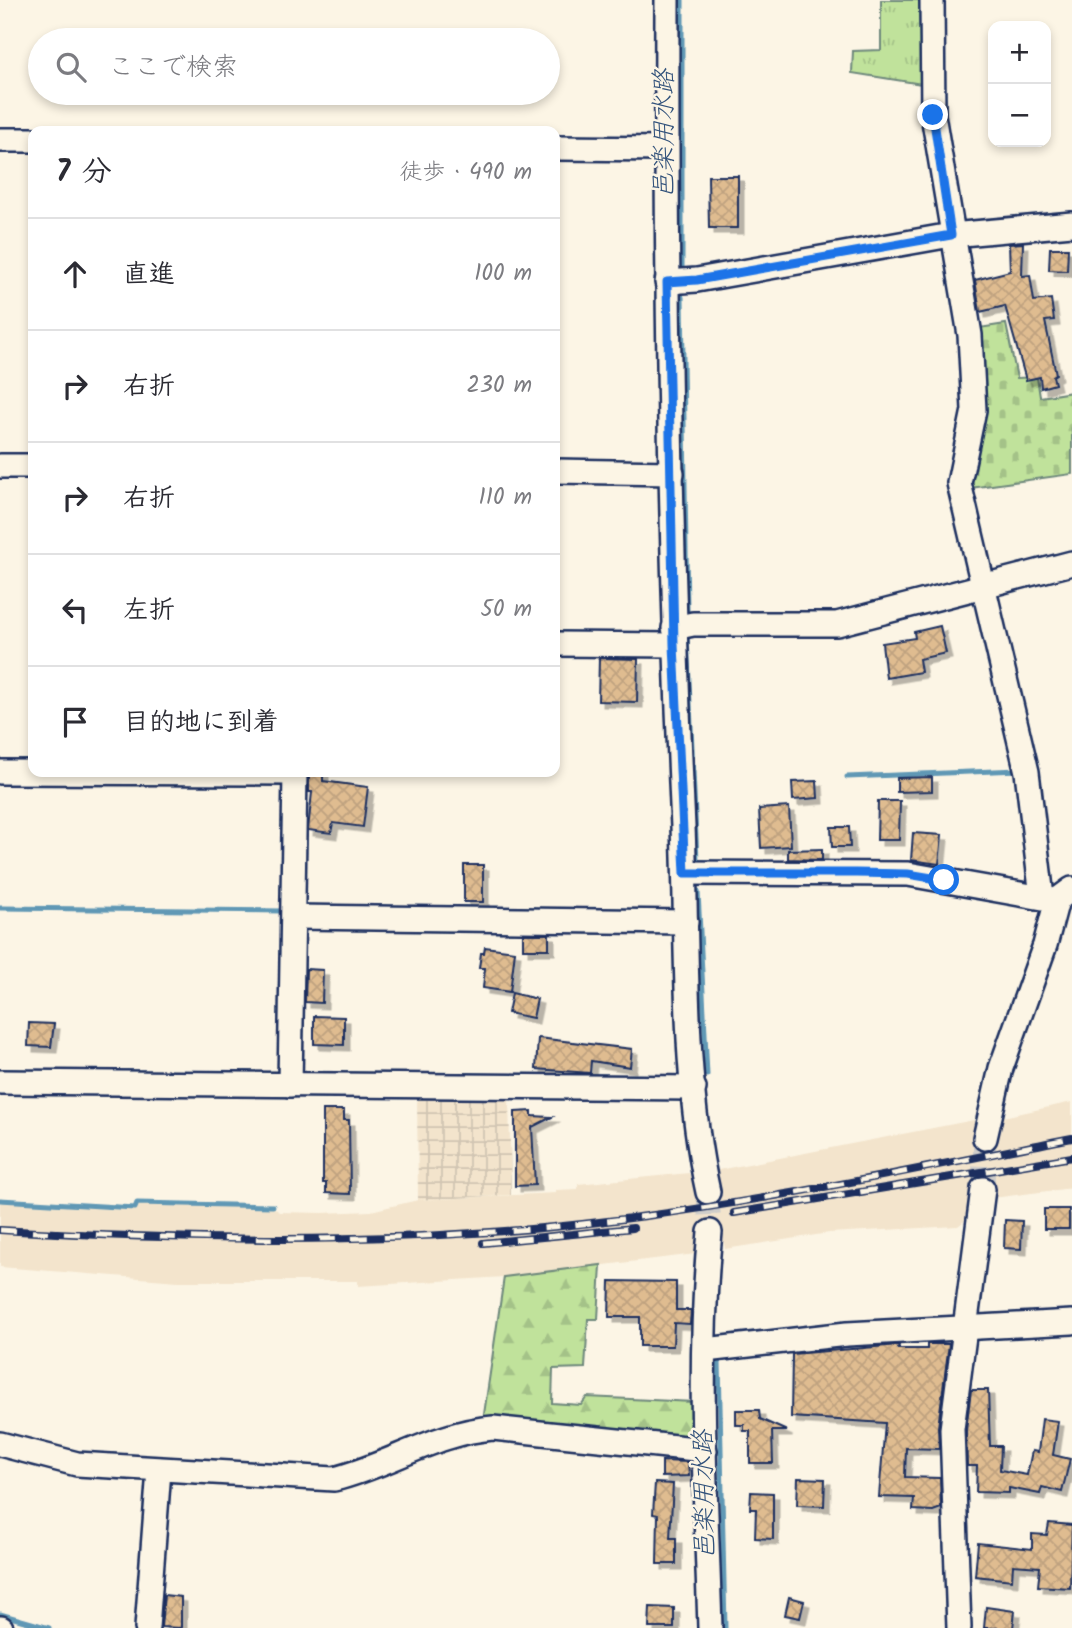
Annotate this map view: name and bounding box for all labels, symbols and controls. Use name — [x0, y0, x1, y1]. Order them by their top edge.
map controls — [988, 21, 1051, 147]
button: + — [988, 21, 1051, 84]
search box — [28, 28, 560, 105]
text: ここで検索 — [108, 47, 238, 89]
icon: search — [52, 48, 90, 86]
water label: 邑楽用水路 — [644, 67, 686, 199]
button: − — [988, 84, 1051, 147]
route end — [917, 99, 948, 130]
text: 7 分 — [56, 149, 112, 197]
text: 徒歩 · 490 m — [399, 155, 532, 191]
text: 直進 — [123, 254, 175, 296]
icon: ahead — [56, 255, 94, 293]
text: 100 m — [474, 256, 532, 292]
text: 右折 — [123, 366, 175, 408]
icon: right — [56, 367, 94, 405]
text: 230 m — [466, 368, 532, 404]
text: 右折 — [123, 478, 175, 520]
icon: right — [56, 479, 94, 517]
text: 110 m — [479, 480, 532, 516]
text: 左折 — [123, 590, 175, 632]
icon: left — [56, 591, 94, 629]
text: 50 m — [481, 592, 532, 628]
text: 目的地に到着 — [123, 702, 279, 744]
icon: arrive — [56, 703, 94, 741]
route start — [928, 864, 959, 895]
water label: 邑楽用水路 — [683, 1428, 727, 1560]

